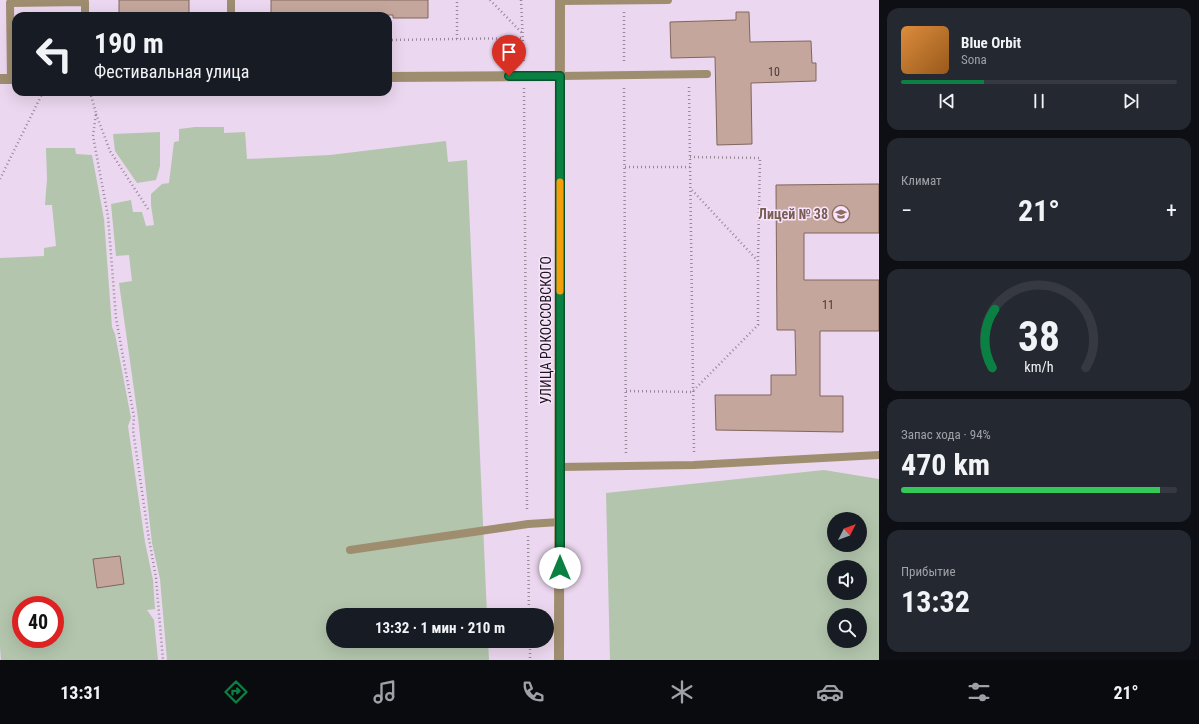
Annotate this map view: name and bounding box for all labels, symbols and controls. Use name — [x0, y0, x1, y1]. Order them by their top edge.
text: 190 m — [94, 27, 164, 60]
icon: left — [28, 28, 80, 80]
text: Blue Orbit — [961, 34, 1021, 52]
pin — [492, 35, 526, 76]
icon: arrive — [498, 41, 520, 63]
text: Sona — [961, 52, 987, 67]
text: Фестивальная улица — [94, 61, 249, 82]
house number: 10 — [768, 65, 780, 79]
icon: previous — [936, 90, 958, 112]
icon: pause — [1028, 90, 1050, 112]
icon: next — [1120, 90, 1142, 112]
text: Климат — [901, 173, 942, 188]
text: 21° — [1018, 193, 1060, 228]
text: − — [901, 198, 912, 223]
text: + — [1166, 198, 1177, 223]
school or university icon: Лицей № 38 — [831, 204, 851, 224]
place label: Лицей № 38 — [758, 206, 828, 222]
street label: УЛИЦА РОКОССОВСКОГО — [538, 256, 554, 404]
house number: 11 — [822, 298, 834, 312]
text: 38 — [1018, 312, 1060, 361]
text: km/h — [1024, 359, 1054, 375]
text: Запас хода · 94% — [901, 427, 991, 442]
text: 470 km — [901, 447, 990, 482]
north arrow — [827, 512, 867, 552]
map controls — [827, 512, 867, 648]
position arrow — [539, 547, 581, 589]
button: sound — [827, 560, 867, 600]
text: Прибытие — [901, 564, 956, 579]
text: 13:32 — [901, 584, 970, 619]
speed limit sign: 40 — [12, 596, 64, 648]
button: search — [827, 608, 867, 648]
text: 13:32 · 1 мин · 210 m — [375, 619, 505, 637]
icon: directions — [222, 678, 250, 706]
icon: music — [371, 678, 399, 706]
icon: phone — [519, 678, 547, 706]
icon: climate — [668, 678, 696, 706]
icon: car — [816, 678, 844, 706]
icon: filters — [965, 678, 993, 706]
text: 13:31 — [60, 682, 102, 703]
text: 21° — [1113, 682, 1139, 703]

